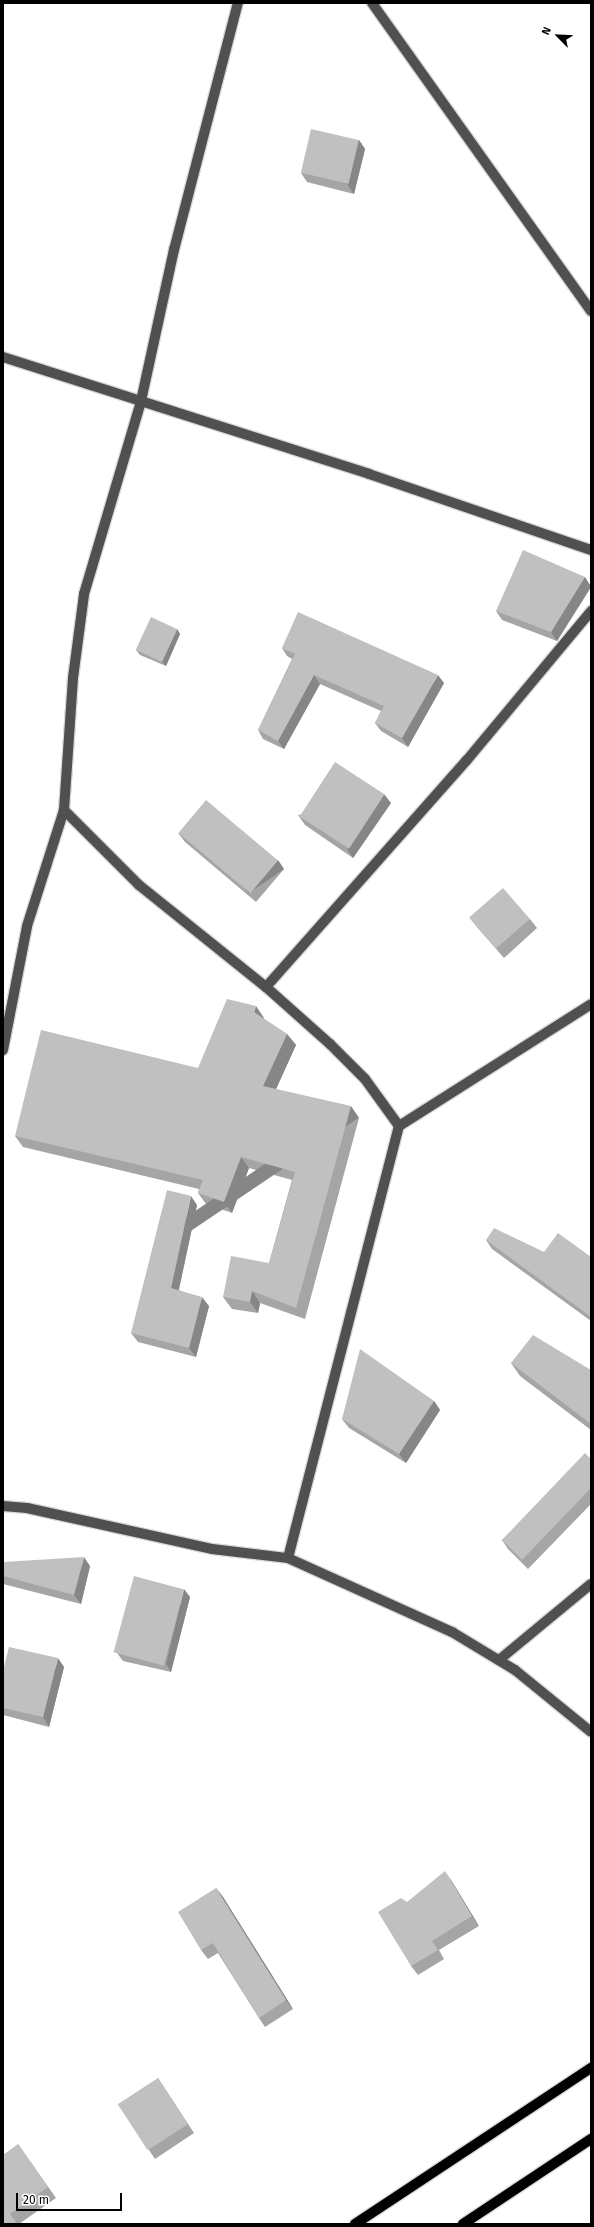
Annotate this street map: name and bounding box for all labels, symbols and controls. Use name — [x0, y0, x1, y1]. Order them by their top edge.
north arrow — [538, 16, 578, 56]
text: N — [539, 25, 554, 37]
scale bar — [18, 2185, 124, 2211]
text: 20 m — [23, 2193, 49, 2207]

